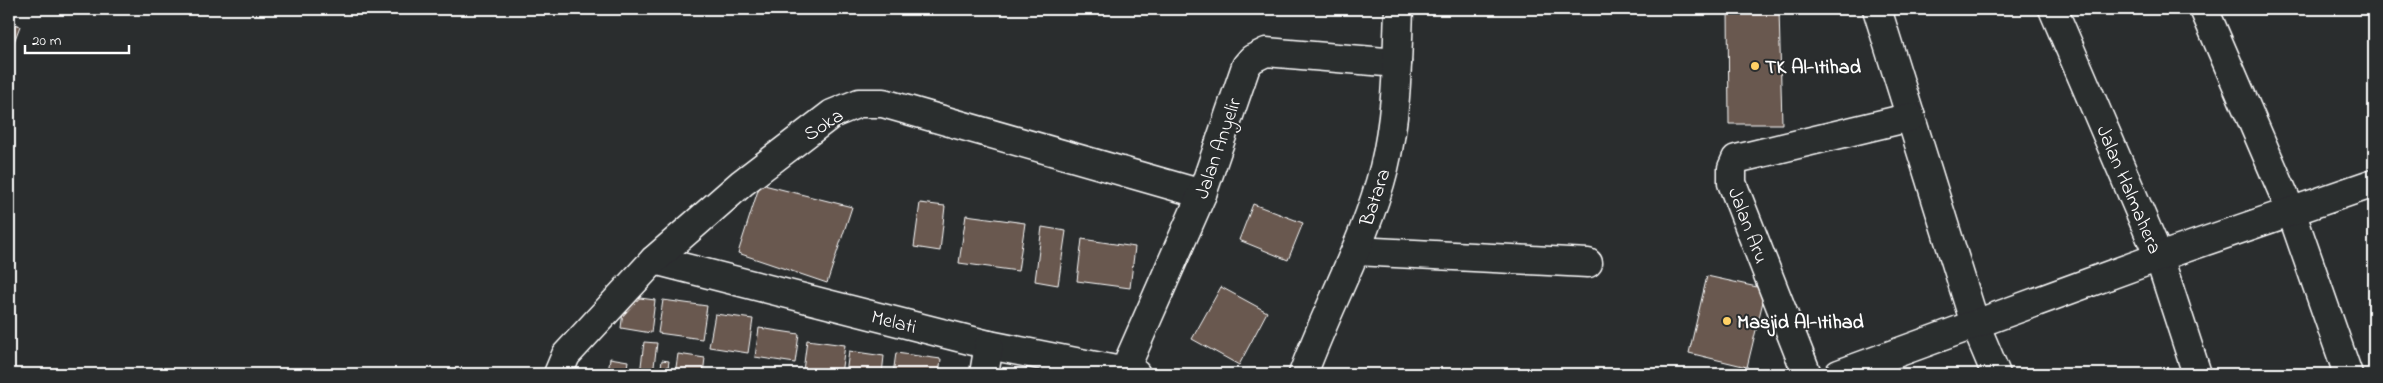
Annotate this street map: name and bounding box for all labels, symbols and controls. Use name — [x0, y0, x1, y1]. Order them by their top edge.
scale bar — [25, 22, 129, 54]
text: 20 m — [32, 30, 62, 52]
place label: TK Al-Itihad — [1765, 54, 1862, 83]
marker: TK Al-Itihad — [1749, 60, 1761, 72]
street label: Jalan Anyelir — [1189, 94, 1250, 203]
street label: Soka — [799, 102, 850, 150]
street label: Jalan Halmahera — [2088, 121, 2168, 259]
street label: Batara — [1353, 165, 1399, 231]
street label: Jalan Aru — [1719, 184, 1774, 268]
street label: Melati — [868, 304, 919, 343]
place label: Masjid Al-Itihad — [1737, 309, 1864, 338]
marker: Masjid Al-Itihad — [1721, 315, 1733, 327]

